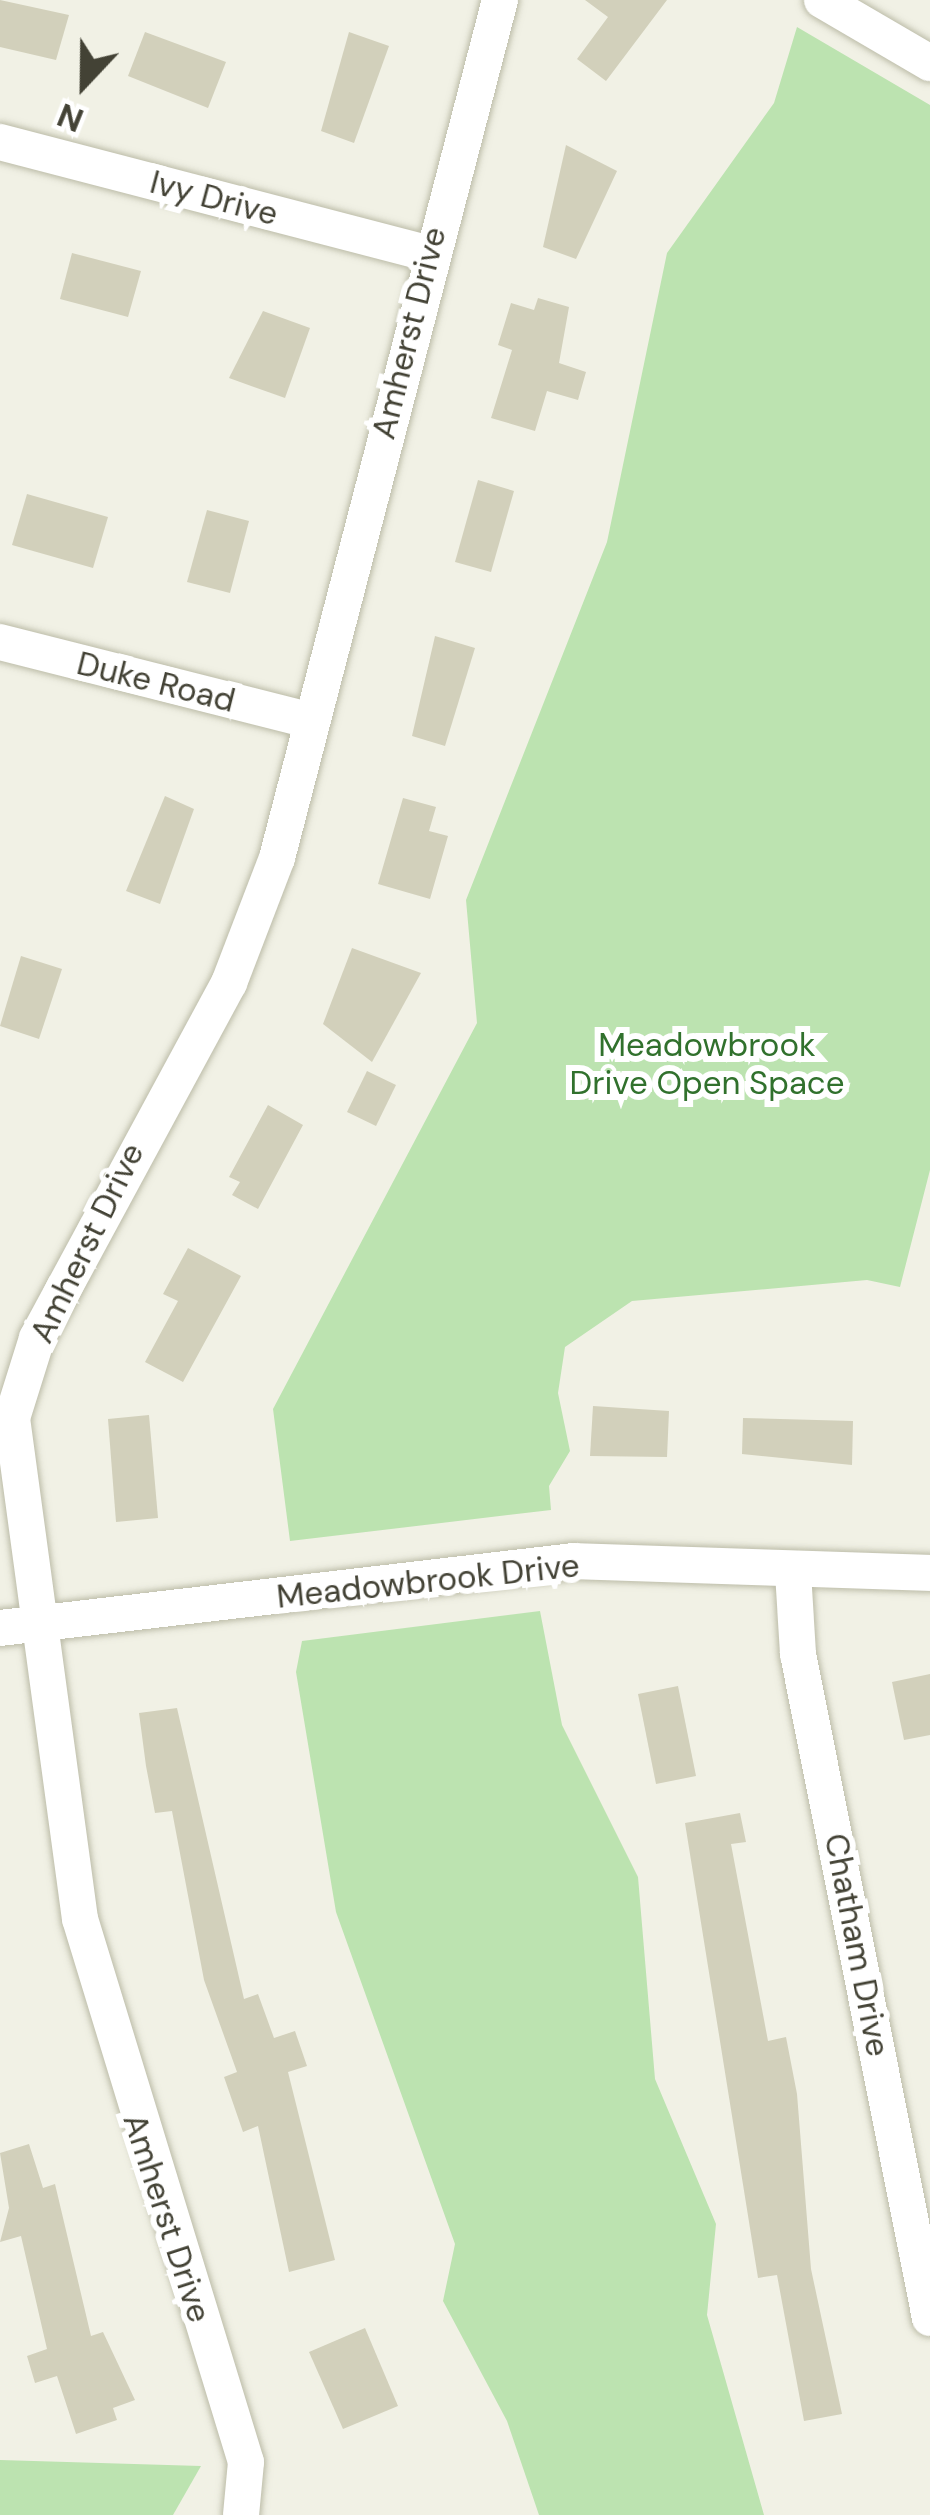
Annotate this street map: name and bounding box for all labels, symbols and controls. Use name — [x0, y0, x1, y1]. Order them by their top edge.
north arrow — [24, 24, 144, 144]
text: N — [51, 93, 90, 142]
street label: Ivy Drive — [146, 162, 282, 234]
street label: Amherst Drive — [364, 223, 454, 443]
street label: Duke Road — [73, 643, 239, 721]
park label: Meadowbrook Drive Open Space — [570, 1025, 844, 1103]
street label: Amherst Drive — [22, 1137, 152, 1349]
street label: Meadowbrook Drive — [275, 1545, 581, 1617]
street label: Chatham Drive — [816, 1830, 898, 2060]
street label: Amherst Drive — [115, 2109, 219, 2327]

